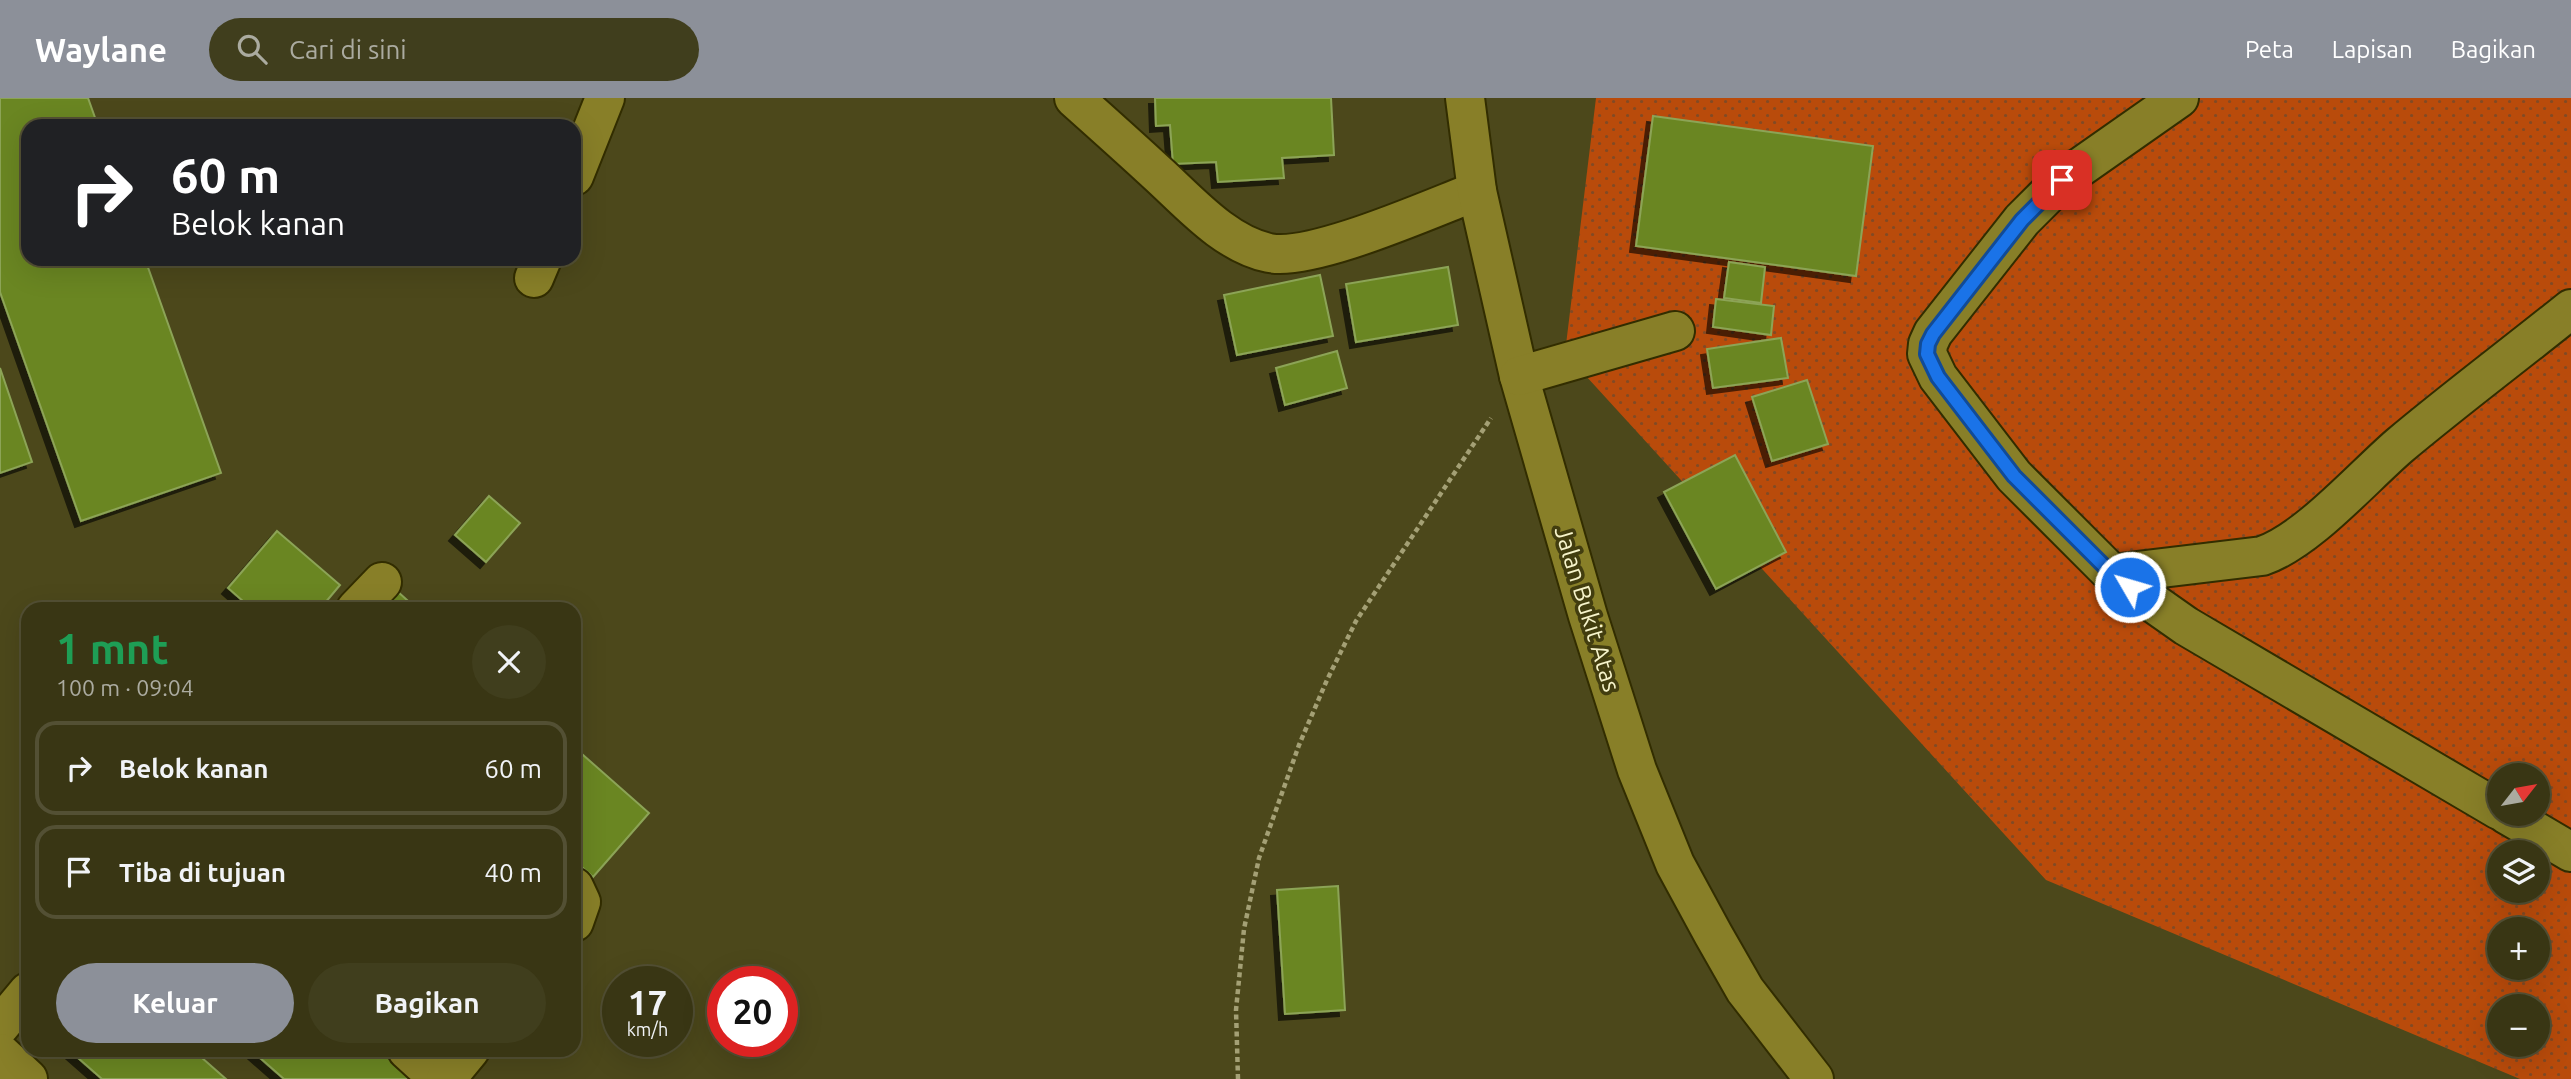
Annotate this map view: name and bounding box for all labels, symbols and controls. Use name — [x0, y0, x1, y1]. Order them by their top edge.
search box — [209, 18, 699, 81]
icon: search — [233, 30, 271, 68]
text: Waylane — [35, 31, 167, 68]
text: Cari di sini — [289, 35, 407, 64]
text: Peta — [2245, 36, 2294, 63]
text: Lapisan — [2332, 36, 2413, 63]
text: Bagikan — [2451, 36, 2536, 63]
icon: right — [56, 147, 147, 238]
text: 60 m — [171, 147, 280, 202]
pin — [2032, 150, 2092, 210]
icon: arrive — [2043, 161, 2081, 199]
text: Belok kanan — [171, 205, 345, 241]
street label: Jalan Bukit Atas — [1549, 523, 1625, 695]
position arrow — [2093, 550, 2167, 624]
text: 1 mnt — [56, 625, 169, 672]
button: close — [472, 625, 546, 699]
text: 100 m · 09:04 — [56, 675, 194, 700]
icon: right — [60, 749, 98, 787]
text: Belok kanan — [119, 754, 269, 783]
text: 60 m — [484, 754, 542, 783]
north arrow — [2487, 763, 2550, 826]
map controls — [2487, 763, 2550, 1057]
button: layers — [2487, 840, 2550, 903]
icon: arrive — [60, 853, 98, 891]
text: Tiba di tujuan — [119, 858, 286, 887]
text: 40 m — [484, 858, 542, 887]
button: + — [2487, 917, 2550, 980]
button: Keluar — [56, 963, 294, 1043]
button: Bagikan — [308, 963, 546, 1043]
speed limit sign: 20 — [707, 966, 798, 1057]
text: 17 — [628, 982, 667, 1022]
button: − — [2487, 994, 2550, 1057]
text: km/h — [627, 1019, 668, 1039]

